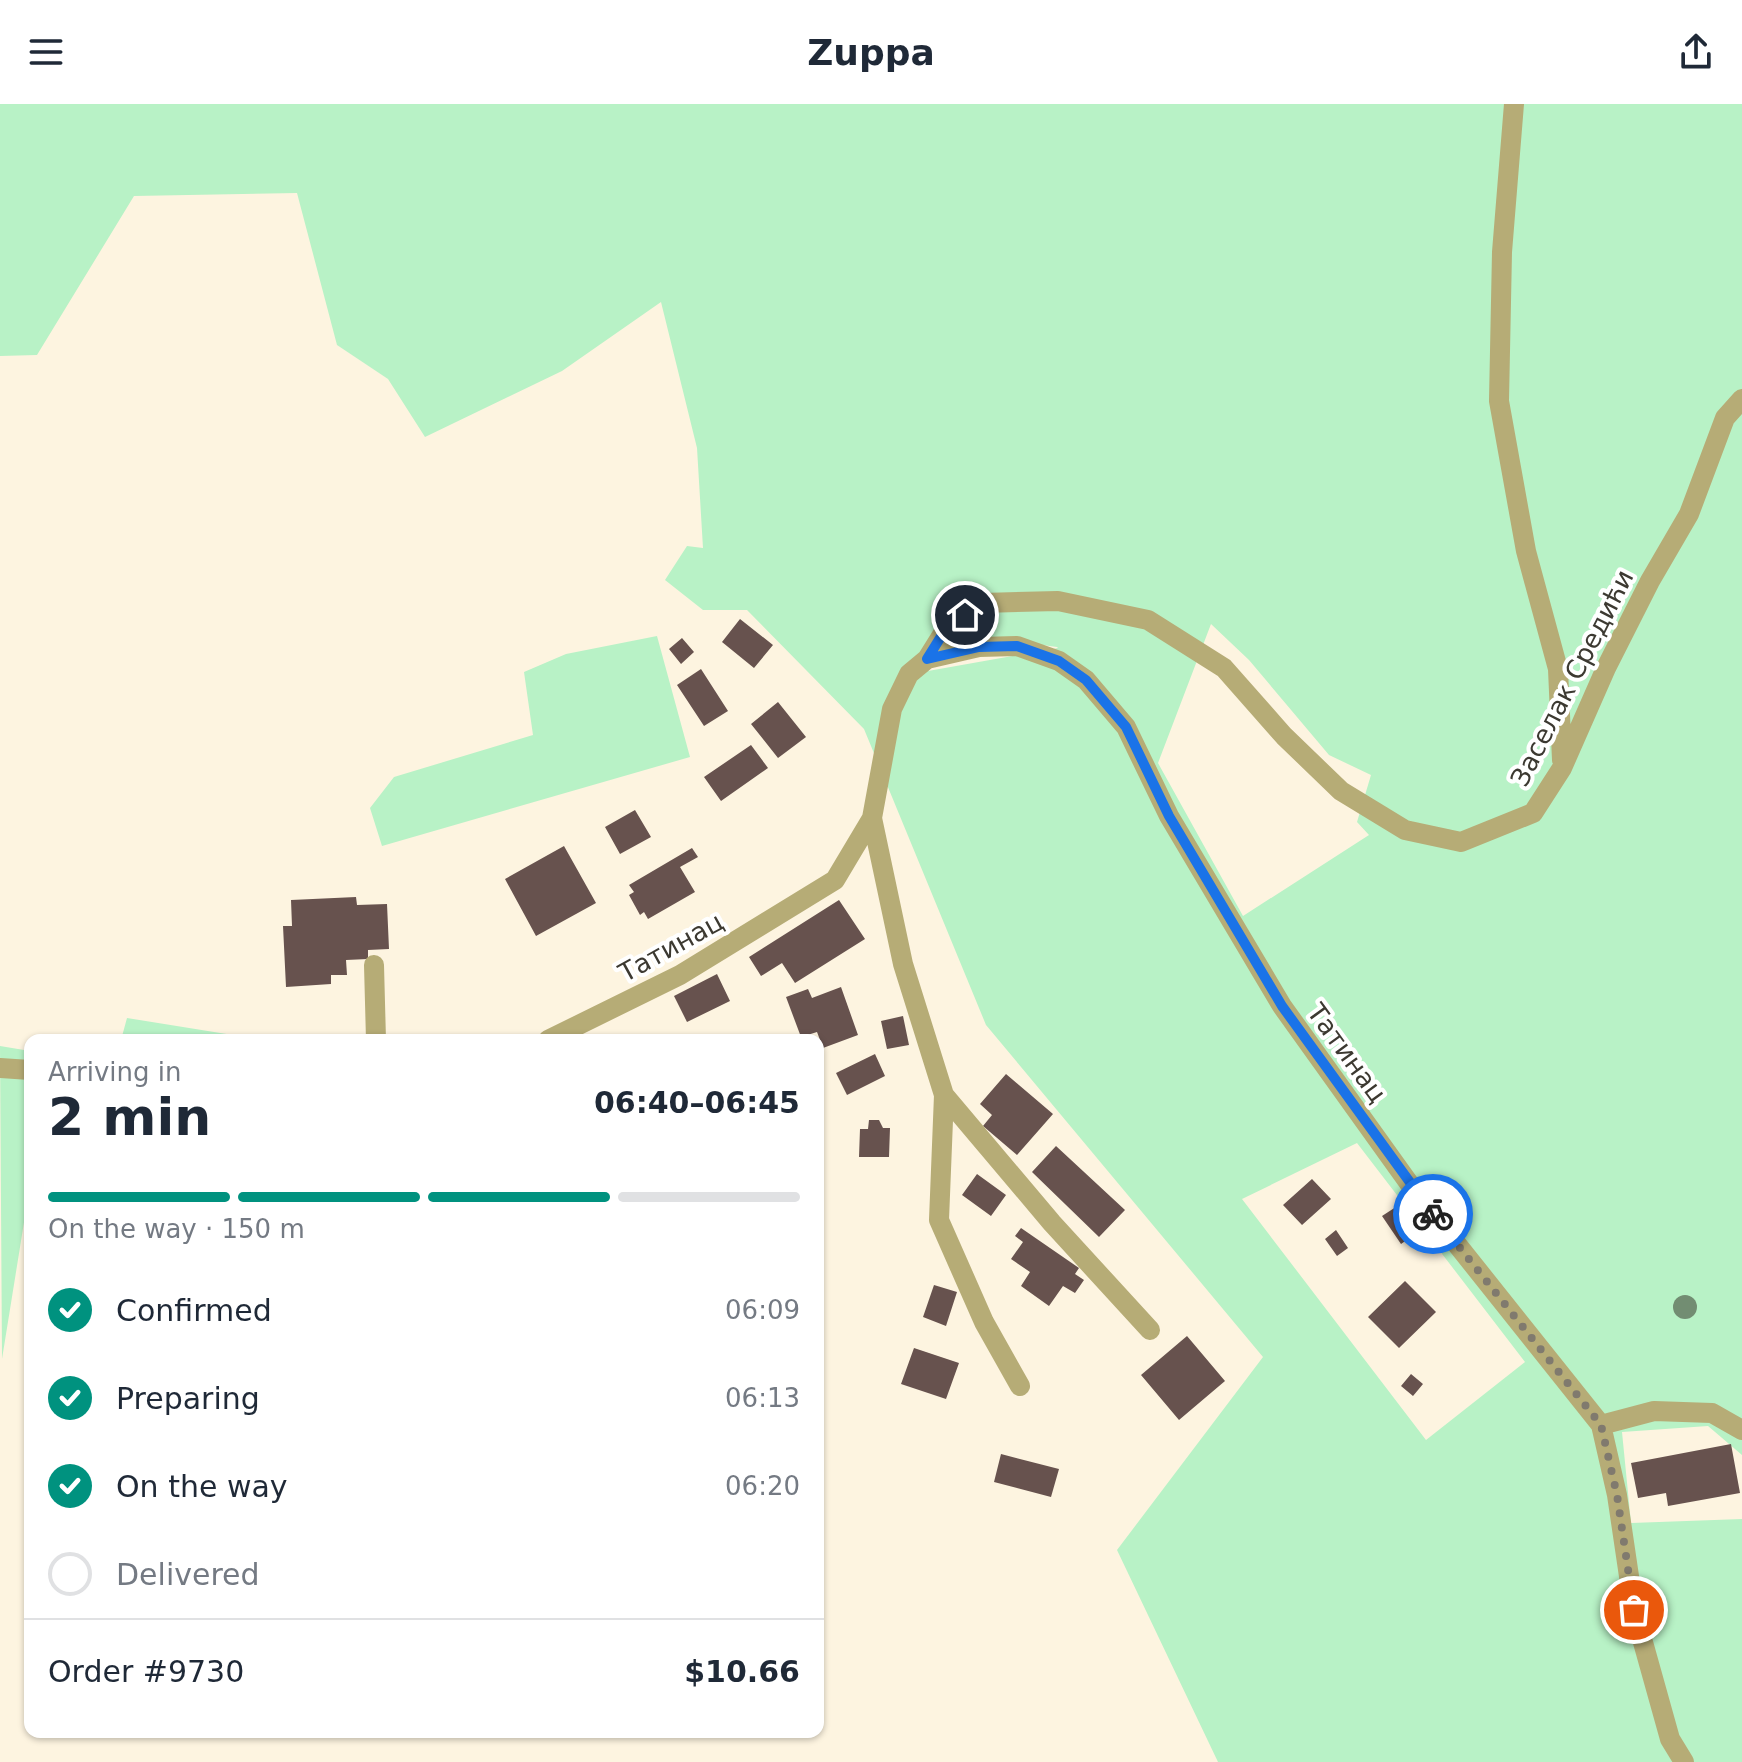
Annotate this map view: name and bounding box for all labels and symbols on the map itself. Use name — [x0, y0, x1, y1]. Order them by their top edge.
street label: Заселак Средићи — [1504, 565, 1640, 791]
pin — [931, 581, 999, 649]
street label: Татинац — [613, 906, 728, 988]
street label: Татинац — [1301, 997, 1393, 1108]
courier — [1393, 1174, 1473, 1254]
pin — [1600, 1576, 1668, 1644]

